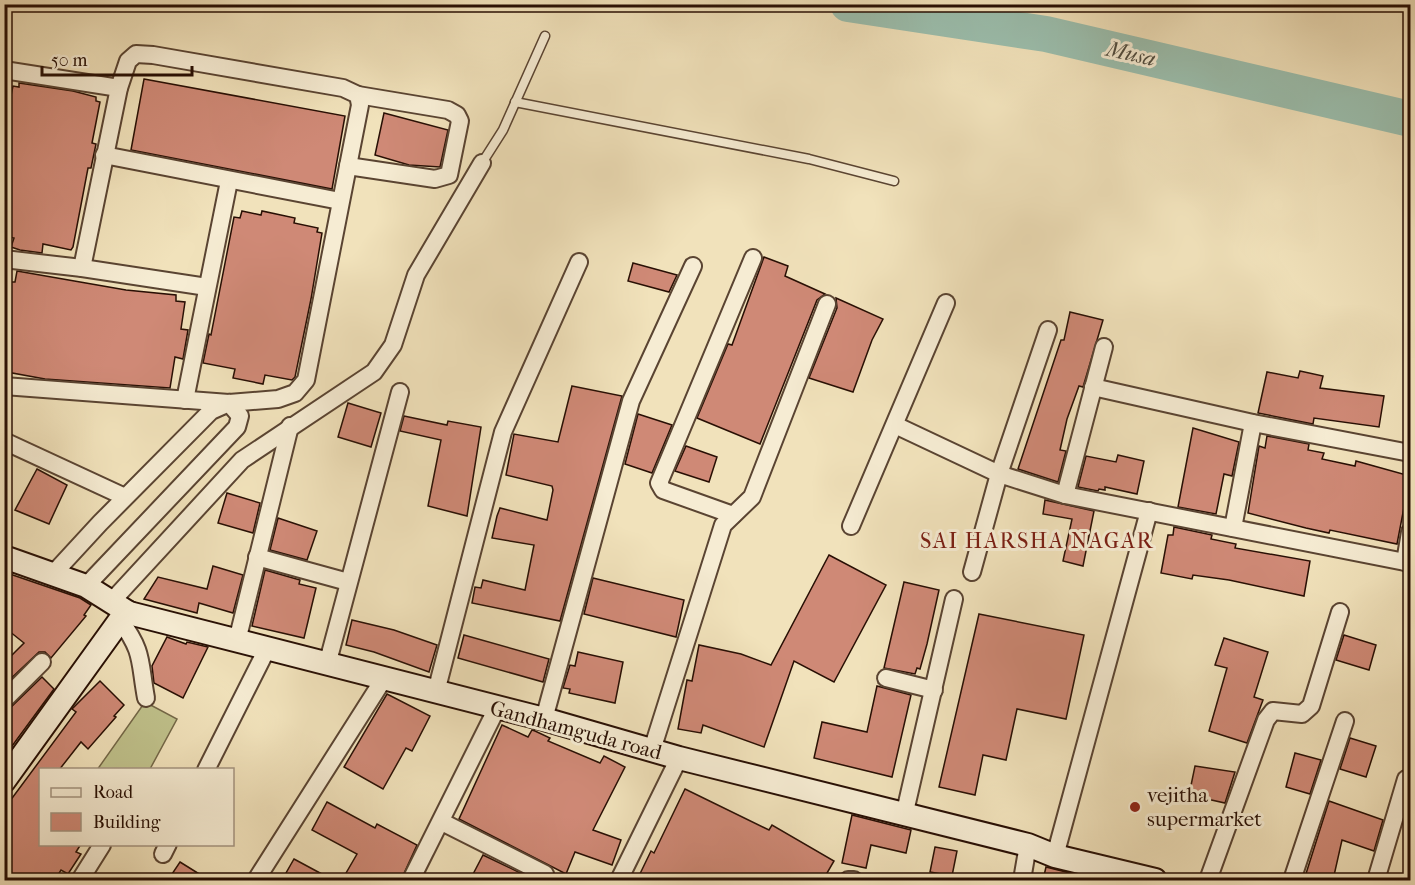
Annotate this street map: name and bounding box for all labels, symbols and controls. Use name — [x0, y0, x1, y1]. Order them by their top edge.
water label: Musa — [1102, 35, 1158, 72]
scale bar — [42, 39, 192, 77]
text: 50 m — [51, 50, 88, 71]
district label: SAI HARSHA NAGAR — [920, 528, 1154, 554]
street label: Gandhamguda road — [488, 696, 665, 765]
legend — [39, 768, 234, 846]
text: Road — [93, 782, 133, 803]
place label: vejitha supermarket — [1147, 783, 1262, 831]
marker: vejitha supermarket — [1128, 800, 1142, 814]
text: Building — [93, 812, 161, 833]

